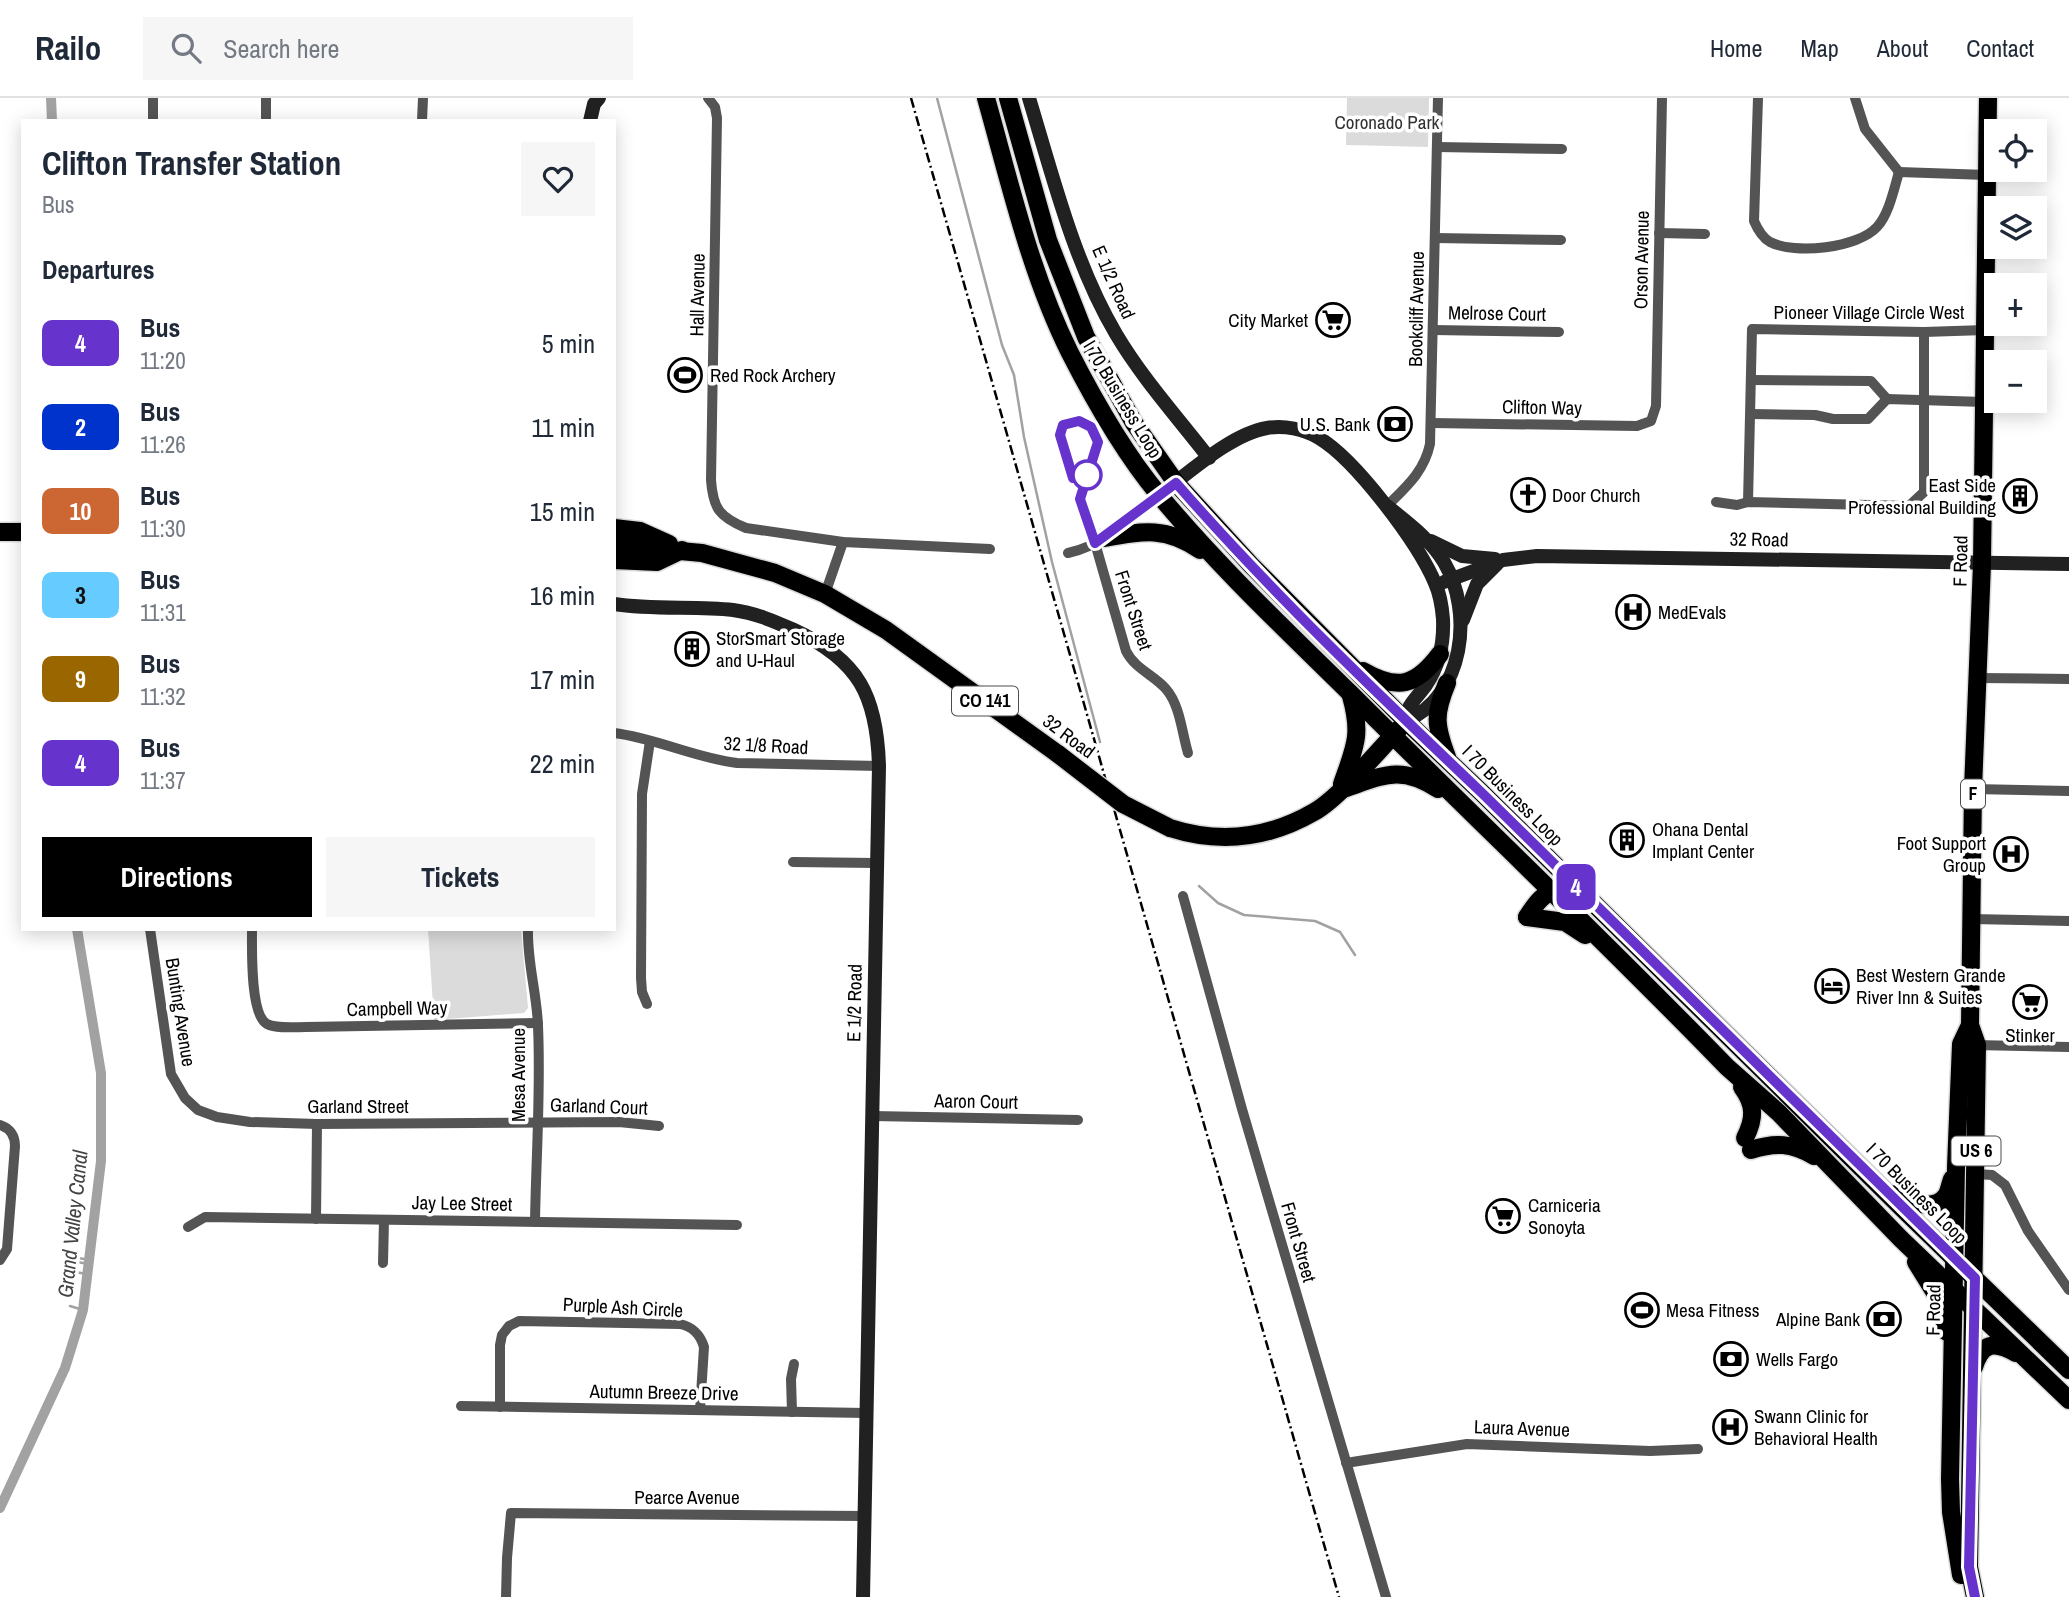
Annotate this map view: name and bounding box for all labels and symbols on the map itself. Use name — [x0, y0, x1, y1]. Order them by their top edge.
park label: Coronado Park — [1335, 109, 1440, 135]
street label: Orson Avenue — [1627, 211, 1655, 309]
street label: E 1/2 Road — [1086, 241, 1142, 323]
street label: Bookcliff Avenue — [1402, 251, 1430, 367]
street label: Hall Avenue — [683, 253, 711, 337]
street label: Melrose Court — [1448, 299, 1547, 327]
street label: Pioneer Village Circle West — [1774, 299, 1965, 325]
supermarket icon: City Market — [1314, 301, 1352, 339]
place label: City Market — [1228, 307, 1309, 333]
street label: I 70 Business Loop — [1078, 335, 1168, 463]
sports icon: Red Rock Archery — [666, 356, 704, 394]
place label: Red Rock Archery — [710, 362, 836, 388]
street label: Clifton Way — [1502, 393, 1582, 421]
bank icon: U.S. Bank — [1376, 405, 1414, 443]
place label: U.S. Bank — [1300, 411, 1370, 437]
unlabelled marker — [1072, 460, 1102, 490]
place label: East Side Professional Building — [1848, 472, 1996, 520]
church icon: Door Church — [1509, 476, 1547, 514]
building icon: East Side Professional Building — [2001, 477, 2039, 515]
place label: Door Church — [1552, 482, 1640, 508]
street label: 32 Road — [1729, 525, 1789, 553]
street label: F Road — [1947, 535, 1973, 587]
street label: Front Street — [1109, 567, 1159, 654]
hospital icon: MedEvals — [1614, 593, 1652, 631]
place label: MedEvals — [1658, 599, 1727, 625]
place label: StorSmart Storage and U-Haul — [716, 625, 845, 673]
building icon: StorSmart Storage and U-Haul — [673, 630, 711, 668]
road number: CO 141 — [952, 686, 1018, 716]
street label: 32 Road — [1038, 708, 1100, 764]
street label: 32 1/8 Road — [723, 730, 809, 760]
street label: I 70 Business Loop — [1457, 739, 1569, 851]
road number: F — [1961, 780, 1985, 808]
place label: Ohana Dental Implant Center — [1652, 816, 1755, 864]
building icon: Ohana Dental Implant Center — [1608, 821, 1646, 859]
place label: Foot Support Group — [1897, 830, 1987, 878]
hospital icon: Foot Support Group — [1992, 835, 2030, 873]
line badge: 4 — [1553, 864, 1599, 910]
street label: Bunting Avenue — [160, 956, 202, 1068]
place label: Best Western Grande River Inn & Suites — [1856, 962, 2006, 1010]
street label: E 1/2 Road — [840, 964, 868, 1042]
hotel icon: Best Western Grande River Inn & Suites — [1813, 967, 1851, 1005]
supermarket icon: Stinker — [2011, 983, 2049, 1021]
street label: Campbell Way — [346, 994, 448, 1022]
place label: Stinker — [2005, 1022, 2055, 1048]
street label: Mesa Avenue — [505, 1028, 531, 1122]
street label: Aaron Court — [933, 1087, 1019, 1115]
street label: Garland Court — [550, 1091, 649, 1121]
street label: Garland Street — [307, 1093, 409, 1119]
road number: US 6 — [1952, 1136, 2000, 1166]
street label: I 70 Business Loop — [1861, 1137, 1973, 1249]
water label: Grand Valley Canal — [50, 1148, 95, 1299]
street label: Jay Lee Street — [412, 1189, 513, 1217]
place label: Carniceria Sonoyta — [1528, 1192, 1601, 1240]
supermarket icon: Carniceria Sonoyta — [1484, 1197, 1522, 1235]
street label: Front Street — [1275, 1199, 1323, 1286]
street label: F Road — [1920, 1284, 1946, 1336]
street label: Purple Ash Circle — [562, 1291, 684, 1323]
sports icon: Mesa Fitness — [1623, 1291, 1661, 1329]
place label: Mesa Fitness — [1666, 1297, 1760, 1323]
bank icon: Alpine Bank — [1865, 1300, 1903, 1338]
place label: Alpine Bank — [1775, 1306, 1860, 1332]
bank icon: Wells Fargo — [1712, 1340, 1750, 1378]
place label: Wells Fargo — [1756, 1346, 1838, 1372]
street label: Autumn Breeze Drive — [588, 1378, 739, 1406]
place label: Swann Clinic for Behavioral Health — [1754, 1403, 1878, 1451]
hospital icon: Swann Clinic for Behavioral Health — [1711, 1408, 1749, 1446]
street label: Laura Avenue — [1474, 1413, 1570, 1443]
street label: Pearce Avenue — [634, 1484, 740, 1510]

